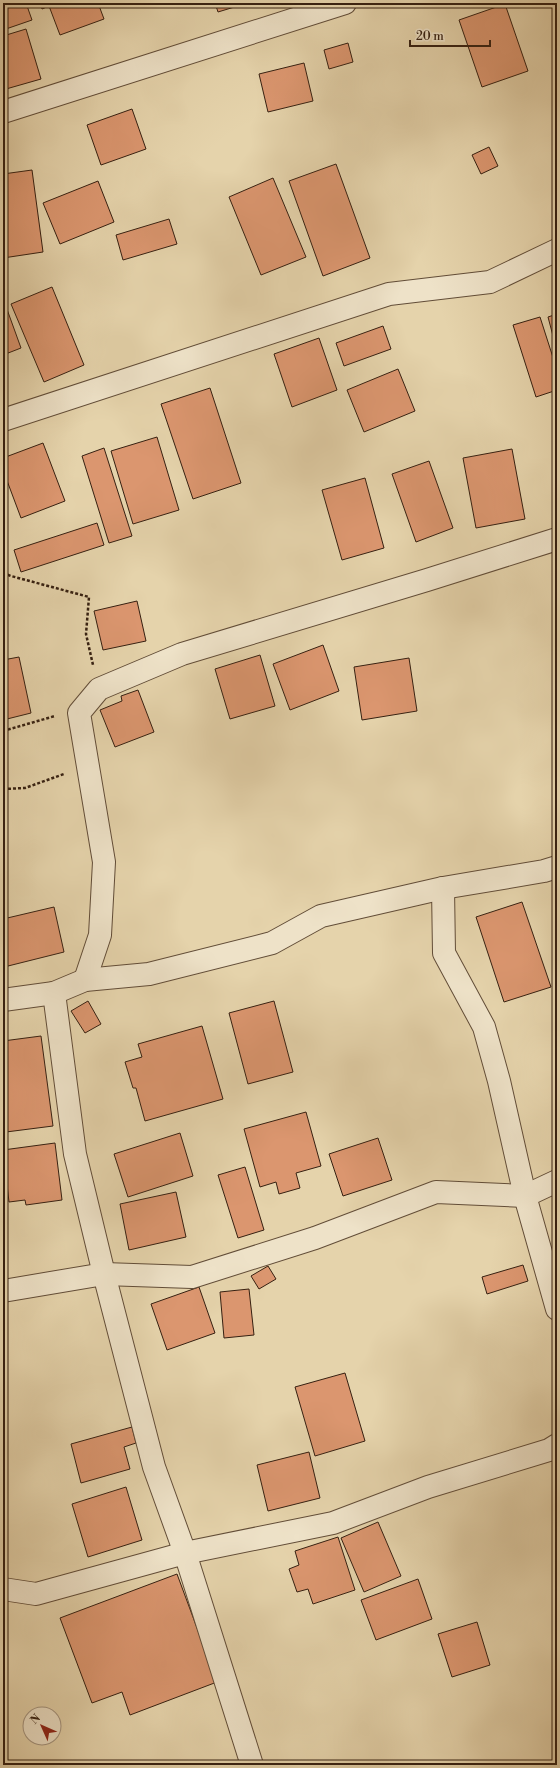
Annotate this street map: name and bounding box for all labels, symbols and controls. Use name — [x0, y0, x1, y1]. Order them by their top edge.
scale bar — [410, 22, 490, 48]
text: 20 m — [416, 29, 444, 44]
north arrow — [22, 1706, 62, 1746]
text: N — [28, 1711, 44, 1728]

